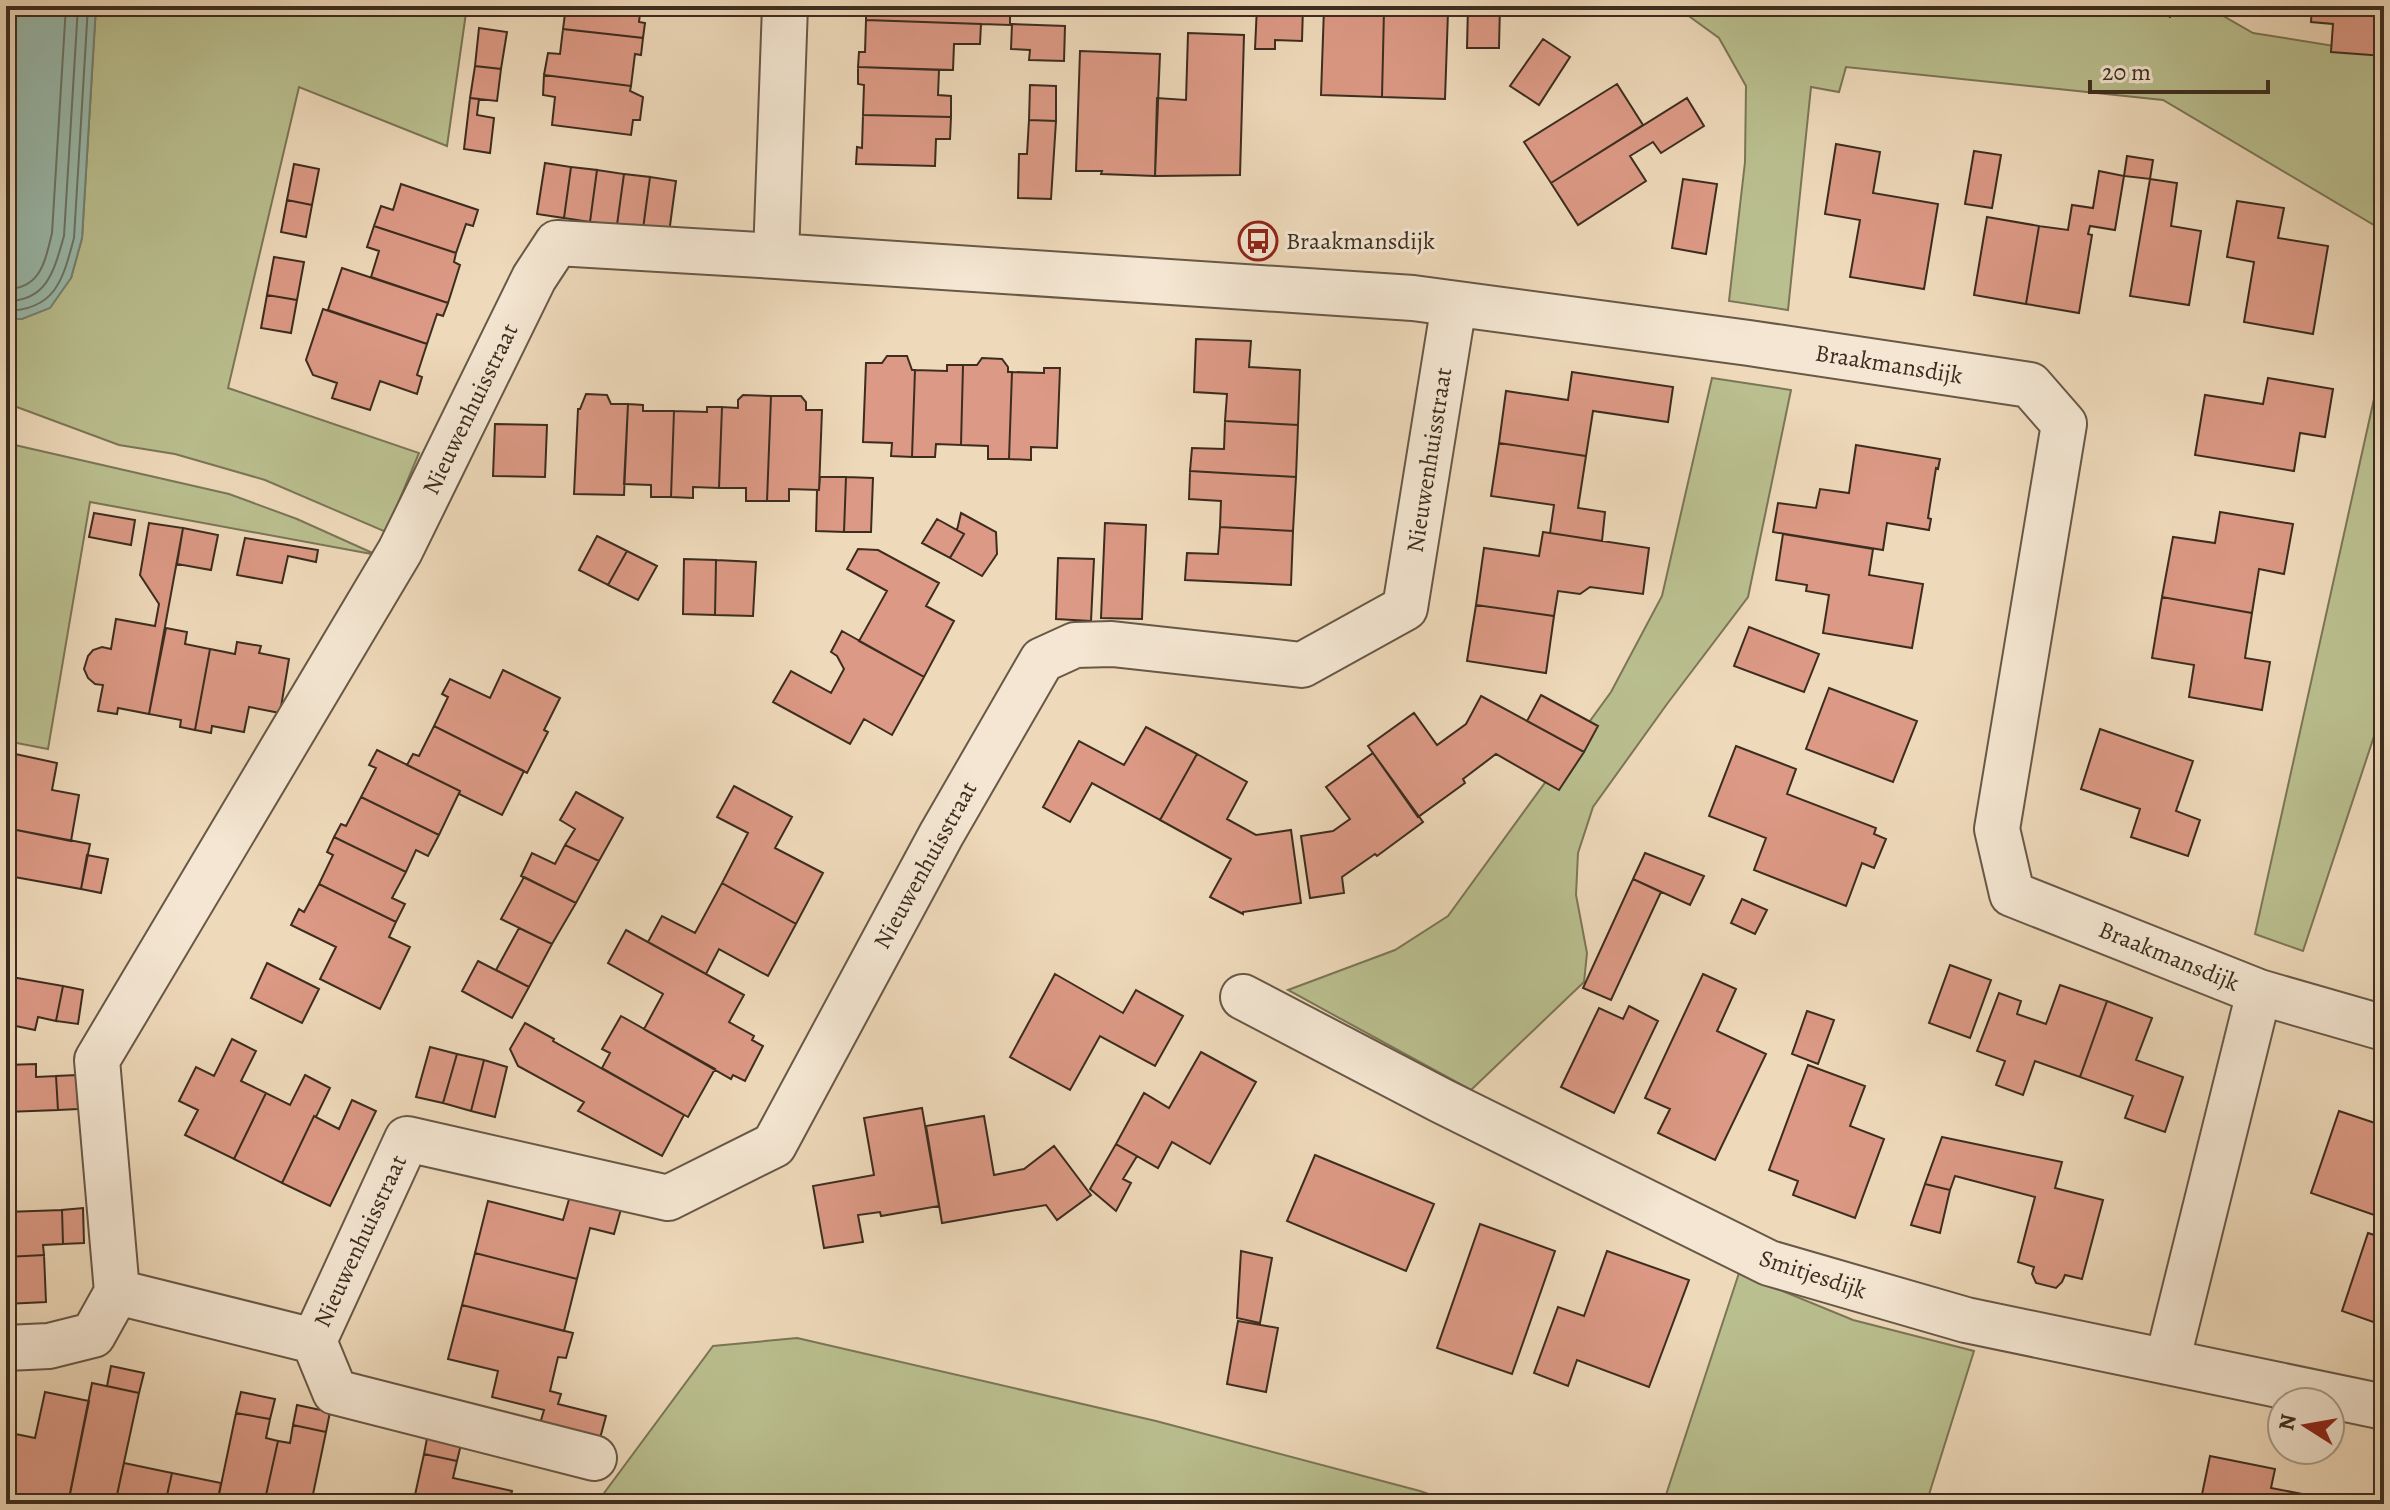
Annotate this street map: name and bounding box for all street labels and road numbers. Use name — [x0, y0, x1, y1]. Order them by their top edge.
street label: Nieuwenhuisstraat — [415, 318, 525, 500]
street label: Braakmansdijk — [1813, 337, 1965, 391]
street label: Nieuwenhuisstraat — [1399, 365, 1459, 555]
street label: Nieuwenhuisstraat — [866, 775, 984, 955]
street label: Braakmansdijk — [2094, 913, 2244, 999]
street label: Nieuwenhuisstraat — [306, 1149, 414, 1332]
street label: Smitjesdijk — [1755, 1242, 1871, 1306]

